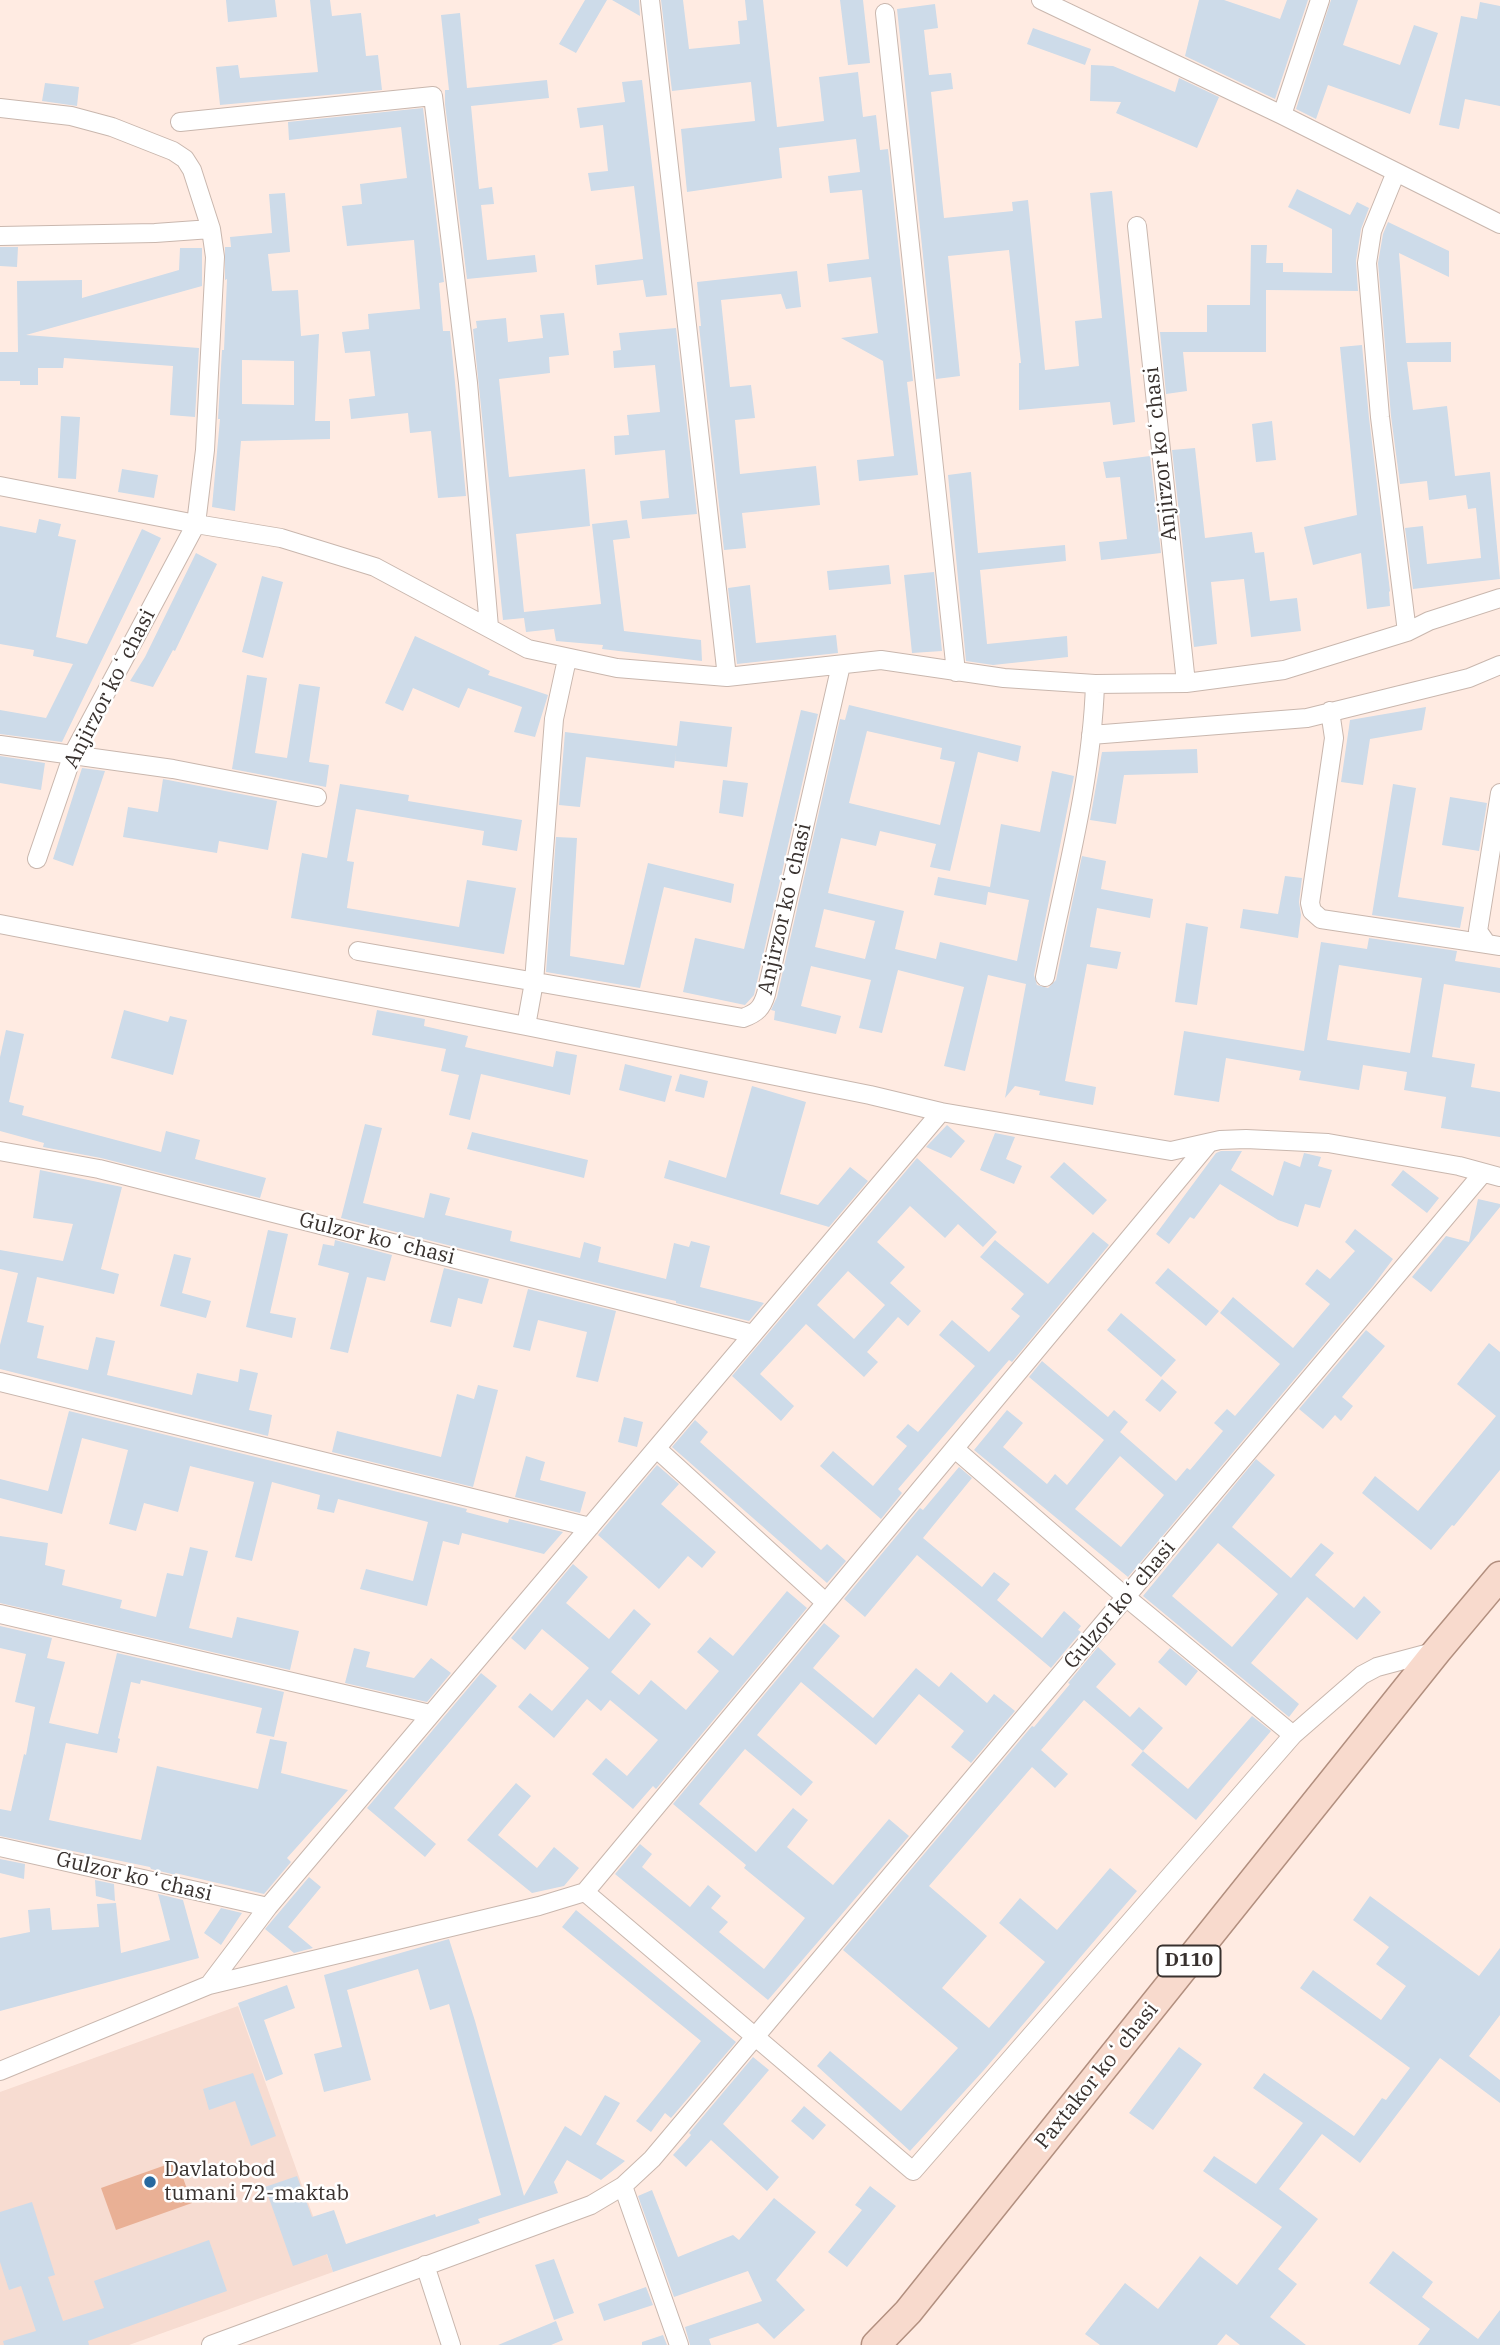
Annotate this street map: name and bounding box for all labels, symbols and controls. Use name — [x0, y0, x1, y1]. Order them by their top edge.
street label: Anjirzor koʻchasi — [1139, 366, 1183, 542]
street label: Anjirzor koʻchasi — [59, 605, 161, 773]
street label: Anjirzor koʻchasi — [753, 821, 817, 997]
street label: Gulzor koʻchasi — [297, 1207, 457, 1271]
street label: Gulzor koʻchasi — [1059, 1536, 1181, 1674]
street label: Gulzor koʻchasi — [53, 1847, 215, 1907]
road number: D110 — [1158, 1946, 1220, 1977]
street label: Paxtakor koʻchasi — [1030, 1998, 1164, 2154]
place label: Davlatobod tumani 72-maktab — [164, 2157, 349, 2207]
marker: Davlatobod tumani 72-maktab — [142, 2174, 158, 2190]

